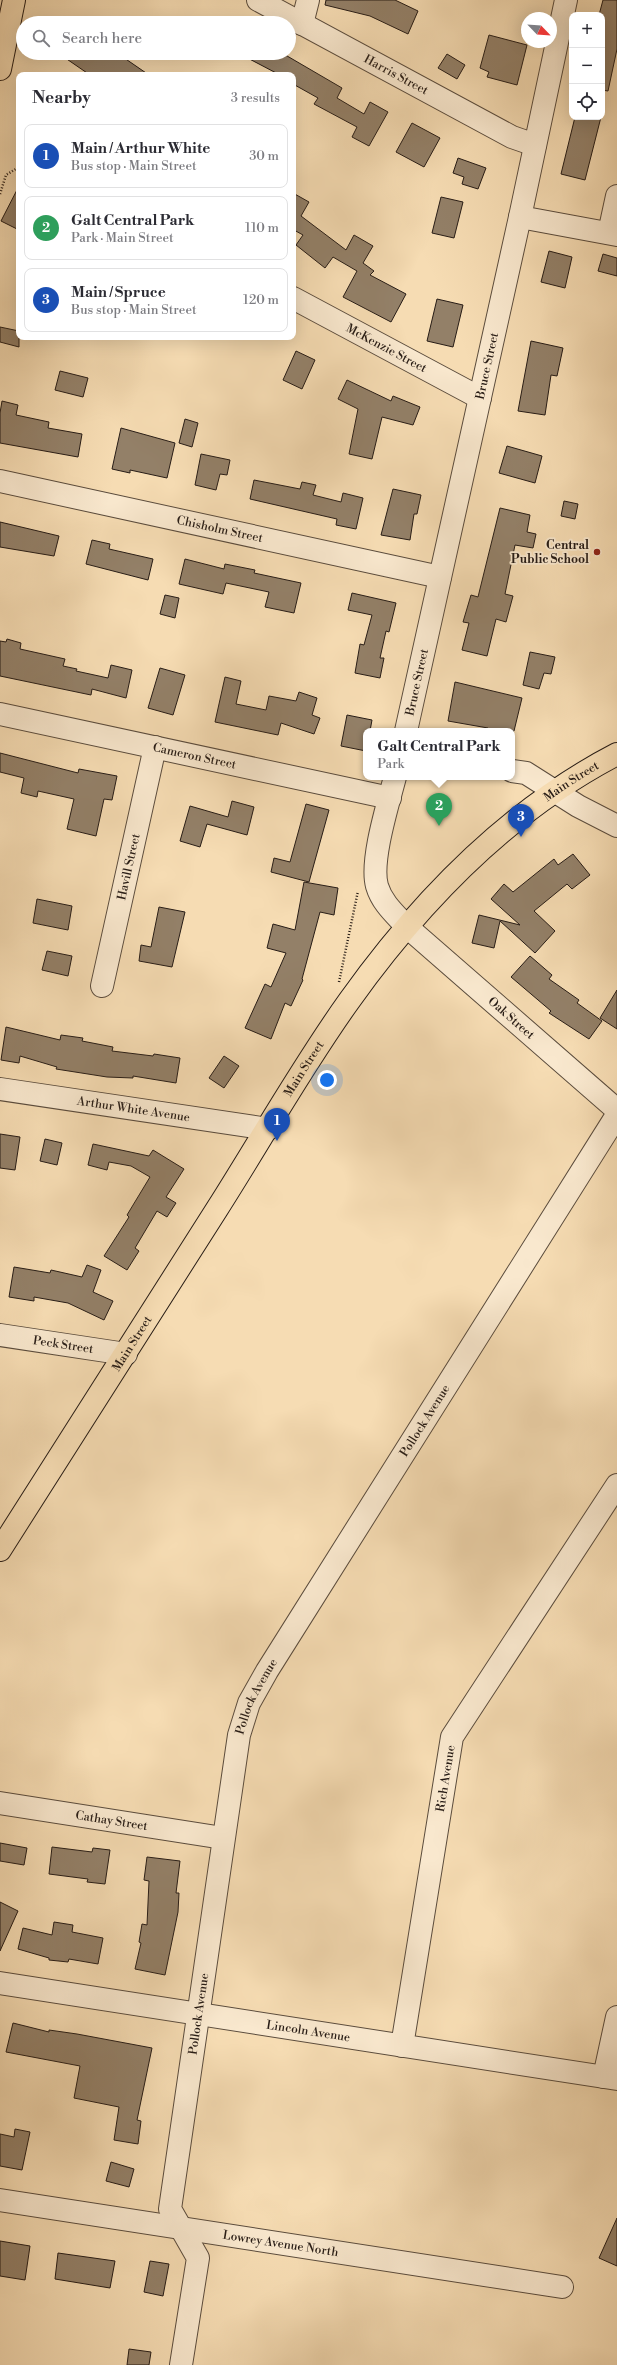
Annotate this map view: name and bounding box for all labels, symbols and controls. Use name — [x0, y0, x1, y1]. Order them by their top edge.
north arrow — [521, 12, 557, 48]
map controls — [569, 12, 605, 120]
button: + — [569, 12, 605, 48]
search box — [16, 16, 296, 60]
icon: search — [30, 27, 52, 49]
text: Search here — [62, 29, 142, 48]
button: − — [569, 48, 605, 84]
street label: Harris Street — [361, 51, 432, 98]
button: locate — [569, 84, 605, 120]
text: Nearby — [32, 87, 91, 109]
text: 3 results — [231, 90, 280, 106]
text: Main / Arthur White — [71, 139, 210, 158]
text: 1 — [43, 148, 49, 164]
text: 30 m — [249, 148, 279, 164]
text: Bus stop · Main Street — [71, 158, 197, 174]
text: Galt Central Park — [71, 211, 194, 230]
text: 2 — [42, 220, 50, 236]
text: 110 m — [245, 220, 279, 236]
text: Park · Main Street — [71, 230, 174, 246]
text: Main / Spruce — [71, 283, 166, 302]
text: 3 — [42, 292, 50, 308]
text: 120 m — [243, 292, 279, 308]
text: Bus stop · Main Street — [71, 302, 197, 318]
street label: McKenzie Street — [343, 320, 430, 376]
street label: Bruce Street — [472, 330, 502, 402]
street label: Chisholm Street — [175, 512, 265, 546]
place label: Central Public School — [511, 538, 589, 567]
marker: Central Public School — [592, 547, 602, 557]
street label: Bruce Street — [402, 647, 432, 718]
popup — [363, 728, 515, 780]
text: Galt Central Park — [377, 737, 501, 756]
street label: Cameron Street — [151, 740, 238, 772]
text: Park — [377, 756, 404, 772]
street label: Main Street — [541, 758, 602, 805]
pin: 2 — [426, 793, 452, 826]
pin: 3 — [508, 804, 534, 837]
street label: Havill Street — [114, 831, 143, 902]
street label: Oak Street — [485, 994, 538, 1043]
street label: Main Street — [281, 1038, 327, 1099]
your location — [317, 1070, 337, 1090]
street label: Arthur White Avenue — [75, 1093, 191, 1125]
pin: 1 — [264, 1108, 290, 1141]
street label: Main Street — [109, 1312, 155, 1374]
street label: Peck Street — [32, 1333, 95, 1357]
street label: Pollock Avenue — [396, 1382, 453, 1459]
street label: Pollock Avenue — [232, 1656, 280, 1736]
street label: Rich Avenue — [432, 1744, 458, 1813]
street label: Cathay Street — [75, 1807, 150, 1834]
street label: Pollock Avenue — [185, 1972, 212, 2056]
street label: Lincoln Avenue — [265, 2017, 351, 2045]
street label: Lowrey Avenue North — [222, 2227, 340, 2260]

